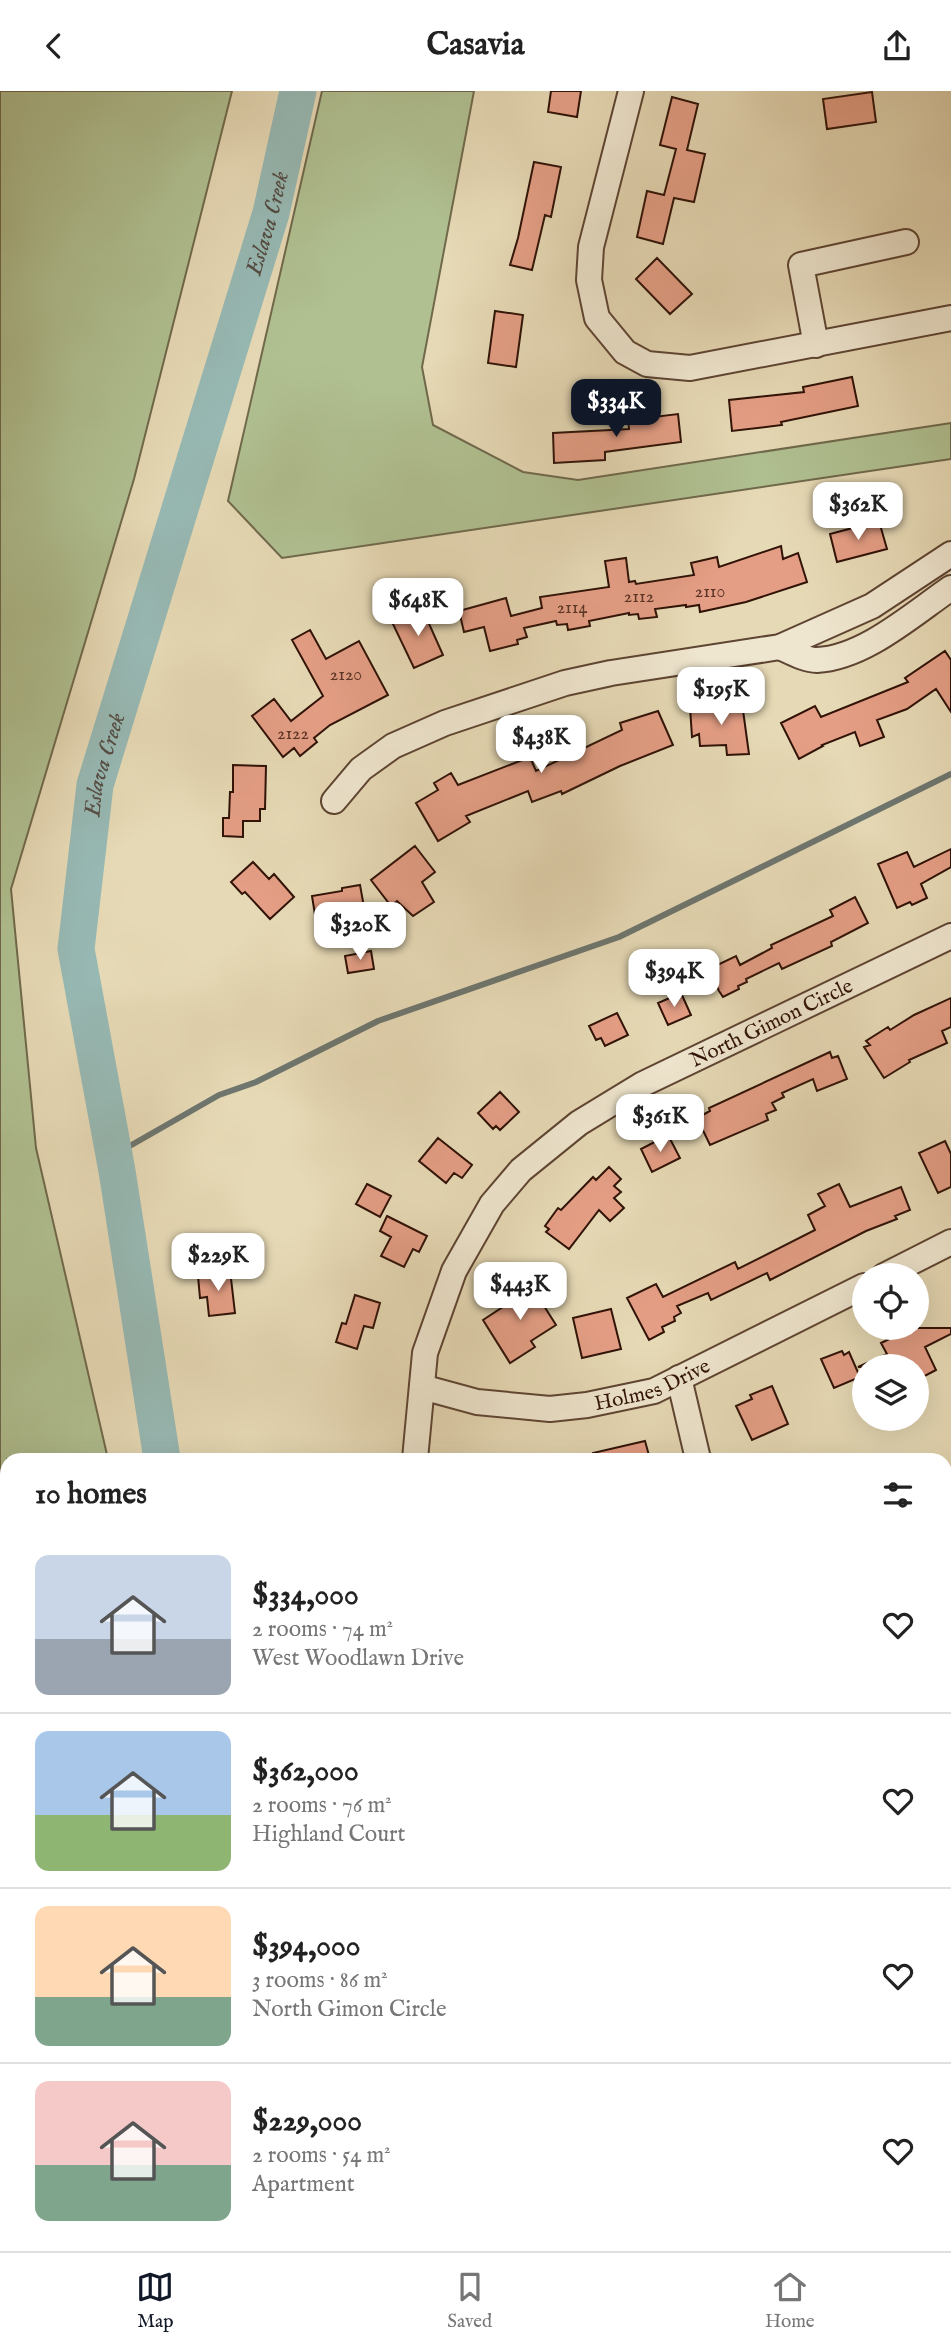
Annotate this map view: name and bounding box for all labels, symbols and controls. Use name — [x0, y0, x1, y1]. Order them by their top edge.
text: Casavia — [426, 25, 525, 66]
icon: back — [35, 27, 73, 65]
icon: share — [878, 27, 916, 65]
water label: Eslava Creek — [239, 169, 296, 280]
pin: $334K — [567, 379, 665, 439]
text: $334K — [587, 387, 645, 416]
pin: $362K — [809, 483, 907, 542]
text: $362K — [829, 490, 887, 519]
pin: $648K — [369, 579, 467, 638]
house number: 2110 — [695, 581, 725, 604]
text: $648K — [388, 586, 448, 615]
house number: 2112 — [624, 586, 654, 609]
house number: 2114 — [557, 597, 588, 620]
house number: 2120 — [330, 664, 362, 687]
pin: $195K — [672, 667, 770, 727]
text: $195K — [693, 675, 749, 704]
water label: Eslava Creek — [78, 709, 132, 819]
pin: $438K — [492, 715, 590, 775]
house number: 2122 — [277, 723, 309, 746]
text: $438K — [512, 723, 570, 752]
pin: $320K — [311, 903, 409, 962]
text: $320K — [330, 910, 390, 939]
pin: $394K — [625, 949, 723, 1009]
text: $394K — [644, 957, 704, 986]
street label: North Gimon Circle — [686, 973, 858, 1074]
pin: $361K — [611, 1095, 709, 1154]
text: $361K — [632, 1102, 688, 1131]
pin: $229K — [169, 1233, 267, 1293]
text: $229K — [188, 1241, 249, 1270]
pin: $443K — [471, 1263, 569, 1322]
map controls — [852, 1263, 929, 1431]
button: locate — [852, 1263, 929, 1340]
text: $443K — [490, 1270, 550, 1299]
street label: Holmes Drive — [592, 1353, 715, 1418]
button: layers — [852, 1354, 929, 1431]
text: 10 homes — [35, 1476, 147, 1514]
icon: filters — [879, 1476, 917, 1514]
text: $334,000 — [252, 1577, 359, 1615]
icon: home — [91, 1583, 175, 1667]
icon: heart — [879, 1606, 917, 1644]
text: 2 rooms · 74 m² — [252, 1615, 393, 1644]
text: West Woodlawn Drive — [252, 1644, 464, 1673]
text: $362,000 — [252, 1753, 359, 1791]
icon: home — [91, 1759, 175, 1843]
icon: heart — [879, 1782, 917, 1820]
text: 2 rooms · 76 m² — [252, 1791, 392, 1820]
text: Highland Court — [252, 1820, 405, 1849]
text: $394,000 — [252, 1928, 360, 1966]
icon: home — [91, 1934, 175, 2018]
icon: heart — [879, 1957, 917, 1995]
text: 3 rooms · 86 m² — [252, 1966, 388, 1995]
text: North Gimon Circle — [252, 1995, 446, 2024]
text: $229,000 — [252, 2103, 362, 2141]
icon: home — [91, 2109, 175, 2193]
icon: heart — [879, 2132, 917, 2170]
text: 2 rooms · 54 m² — [252, 2141, 391, 2170]
text: Apartment — [252, 2170, 355, 2199]
tab: Map — [136, 2268, 174, 2334]
tab: Saved — [447, 2268, 492, 2334]
tab: Home — [765, 2268, 815, 2334]

